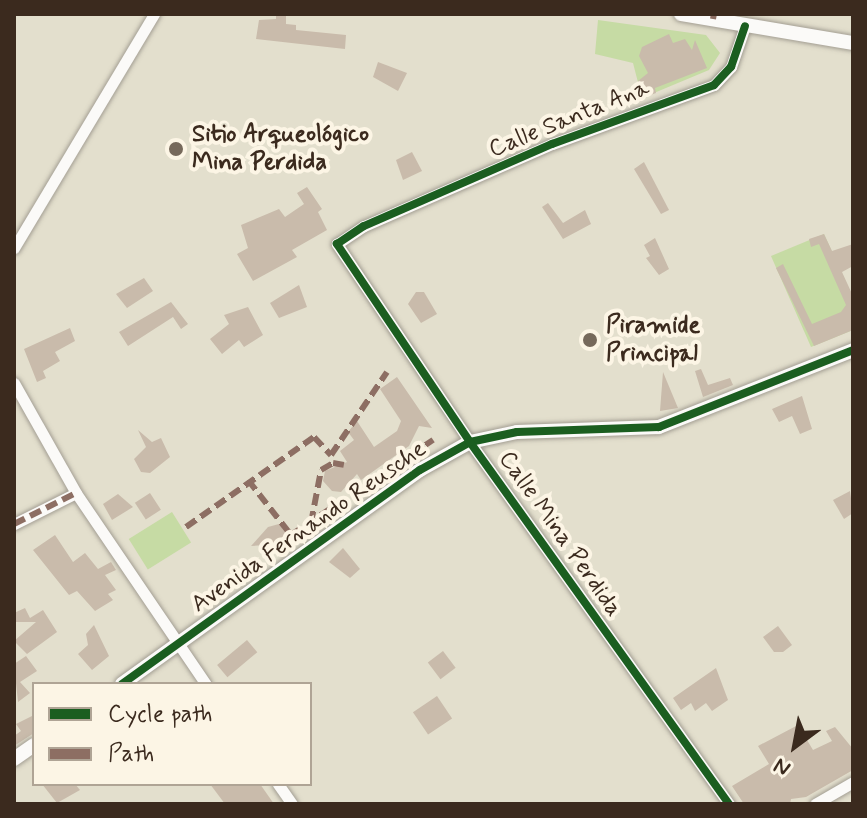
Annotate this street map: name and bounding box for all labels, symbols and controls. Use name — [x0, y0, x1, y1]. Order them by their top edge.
street label: Calle Santa Ana — [487, 75, 651, 163]
place label: Sitio Arqueológico Mina Perdida — [192, 121, 365, 177]
marker: Sitio Arqueológico Mina Perdida — [167, 140, 185, 158]
place label: Piramide Principal — [606, 312, 700, 368]
marker: Piramide Principal — [581, 331, 599, 349]
street label: Avenida Fernando Reusche — [190, 438, 428, 616]
street label: Calle Mina Perdida — [493, 447, 627, 621]
legend — [32, 682, 312, 786]
text: Cycle path — [108, 699, 213, 730]
north arrow — [755, 706, 835, 786]
text: Path — [108, 739, 154, 770]
text: N — [769, 751, 796, 782]

